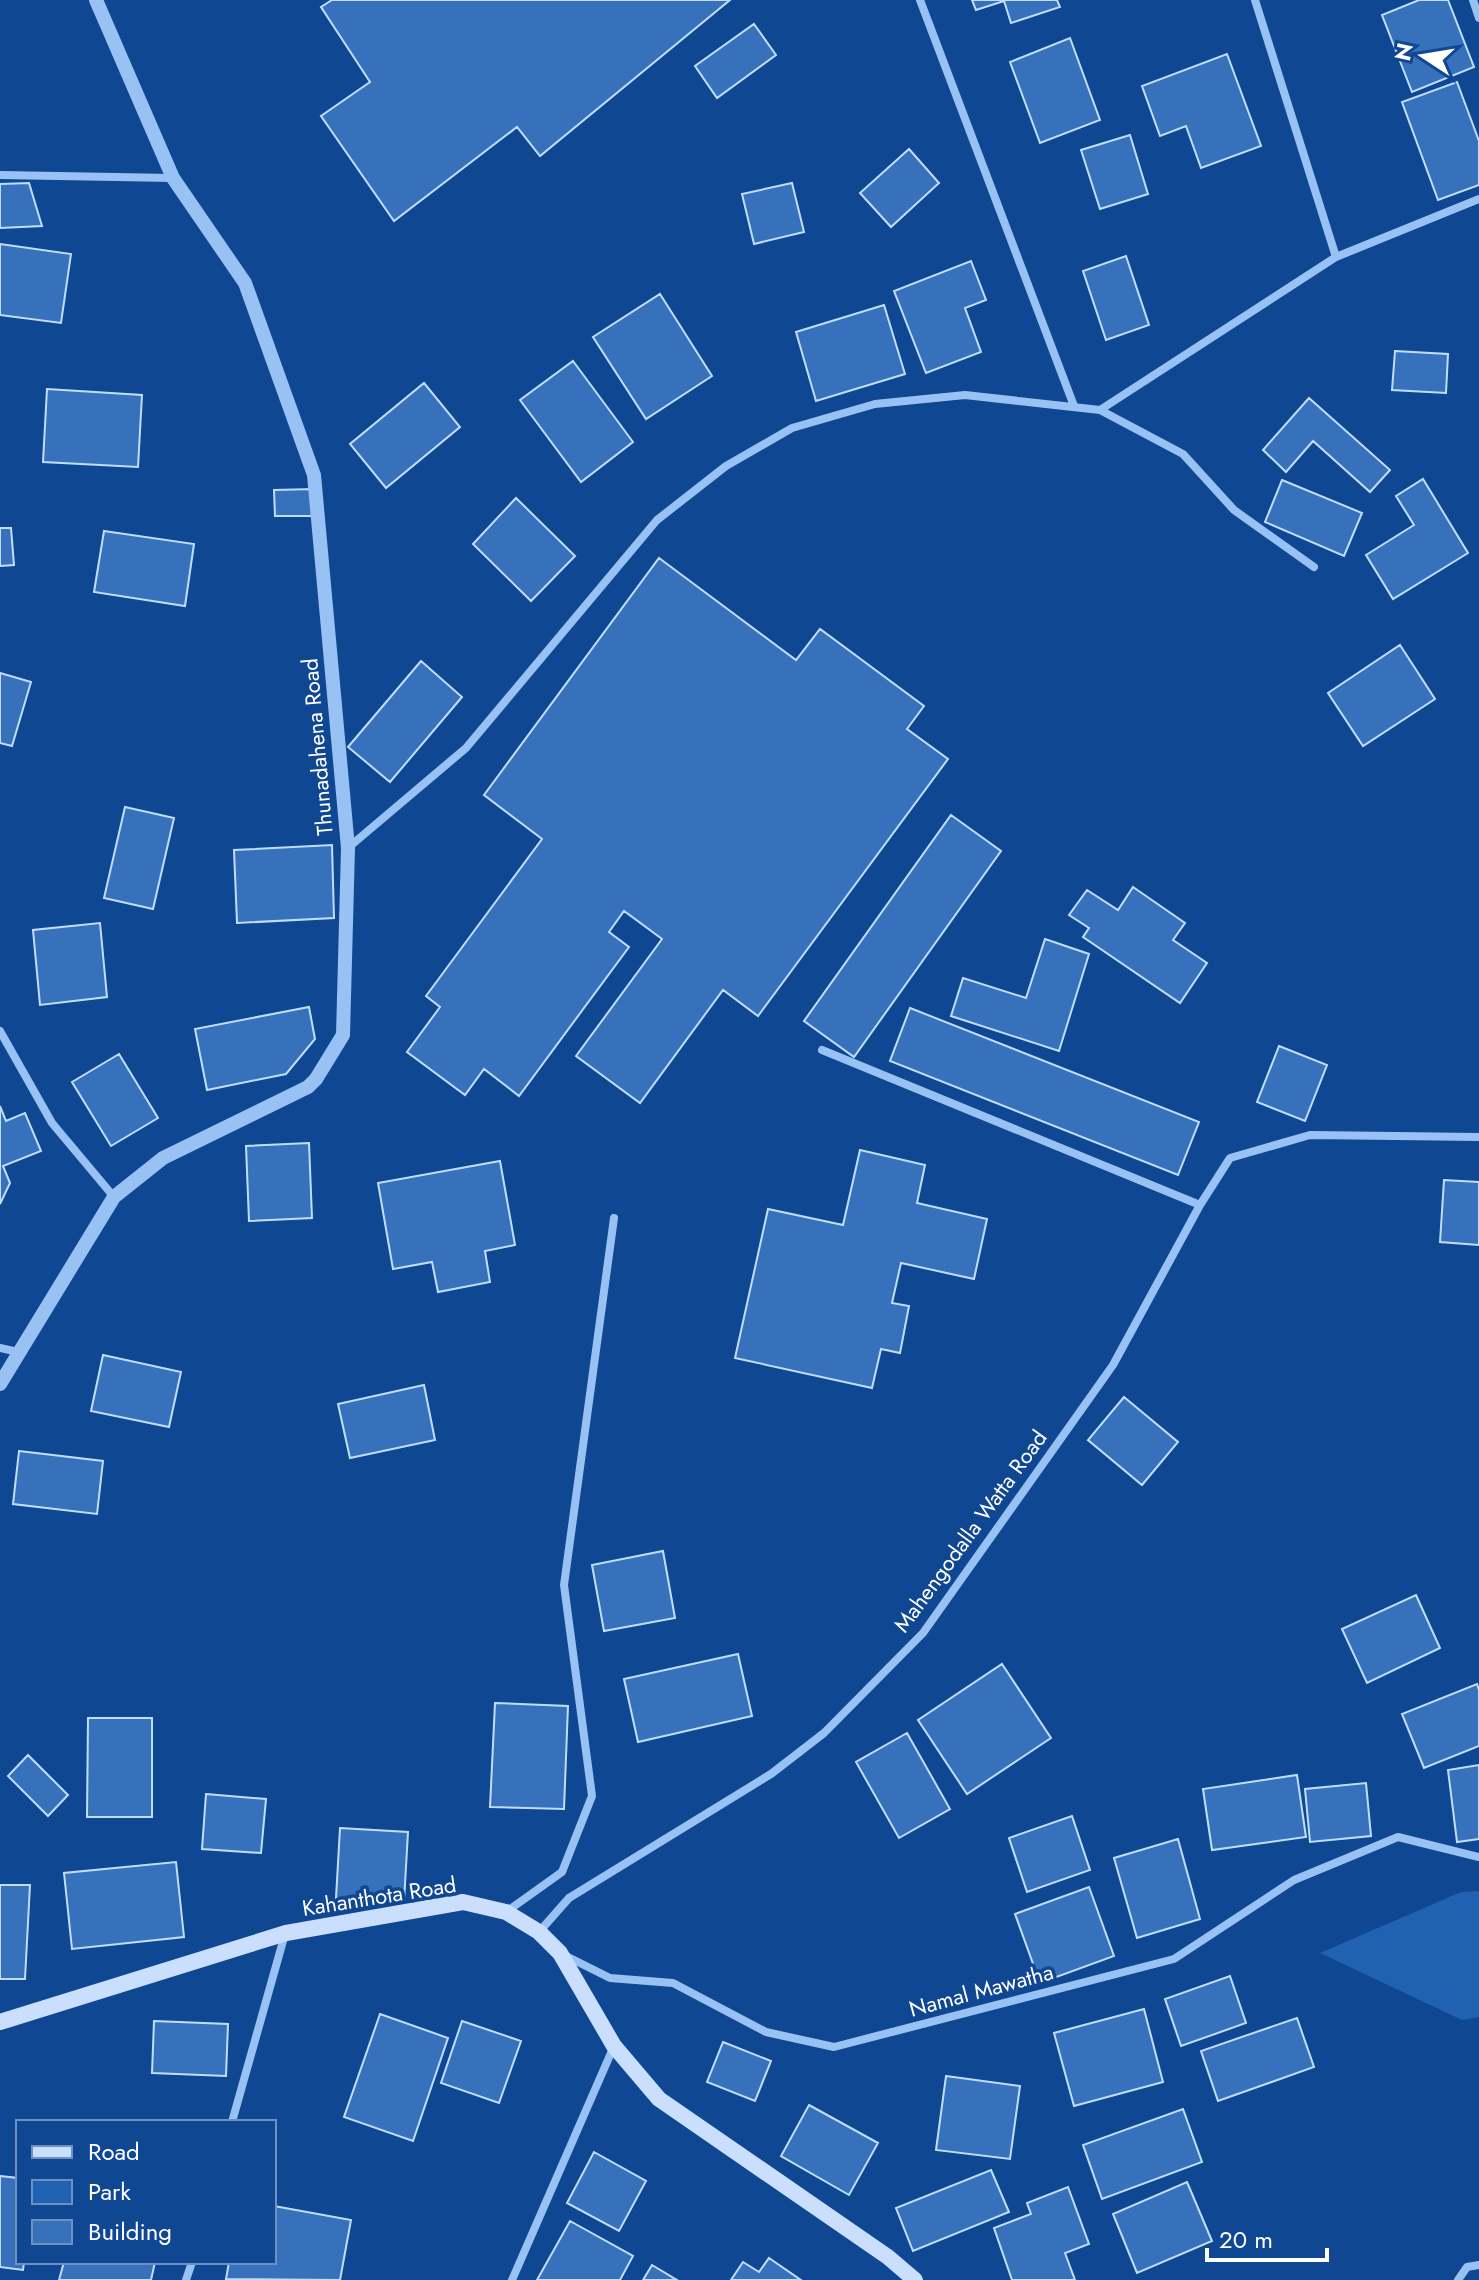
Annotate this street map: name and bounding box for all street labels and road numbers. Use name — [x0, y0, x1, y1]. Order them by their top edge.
street label: Thunadahena Road — [293, 657, 341, 837]
street label: Mahengodalla Watta Road — [886, 1423, 1054, 1639]
street label: Kahanthota Road — [300, 1868, 458, 1924]
street label: Namal Mawatha — [905, 1955, 1057, 2025]

